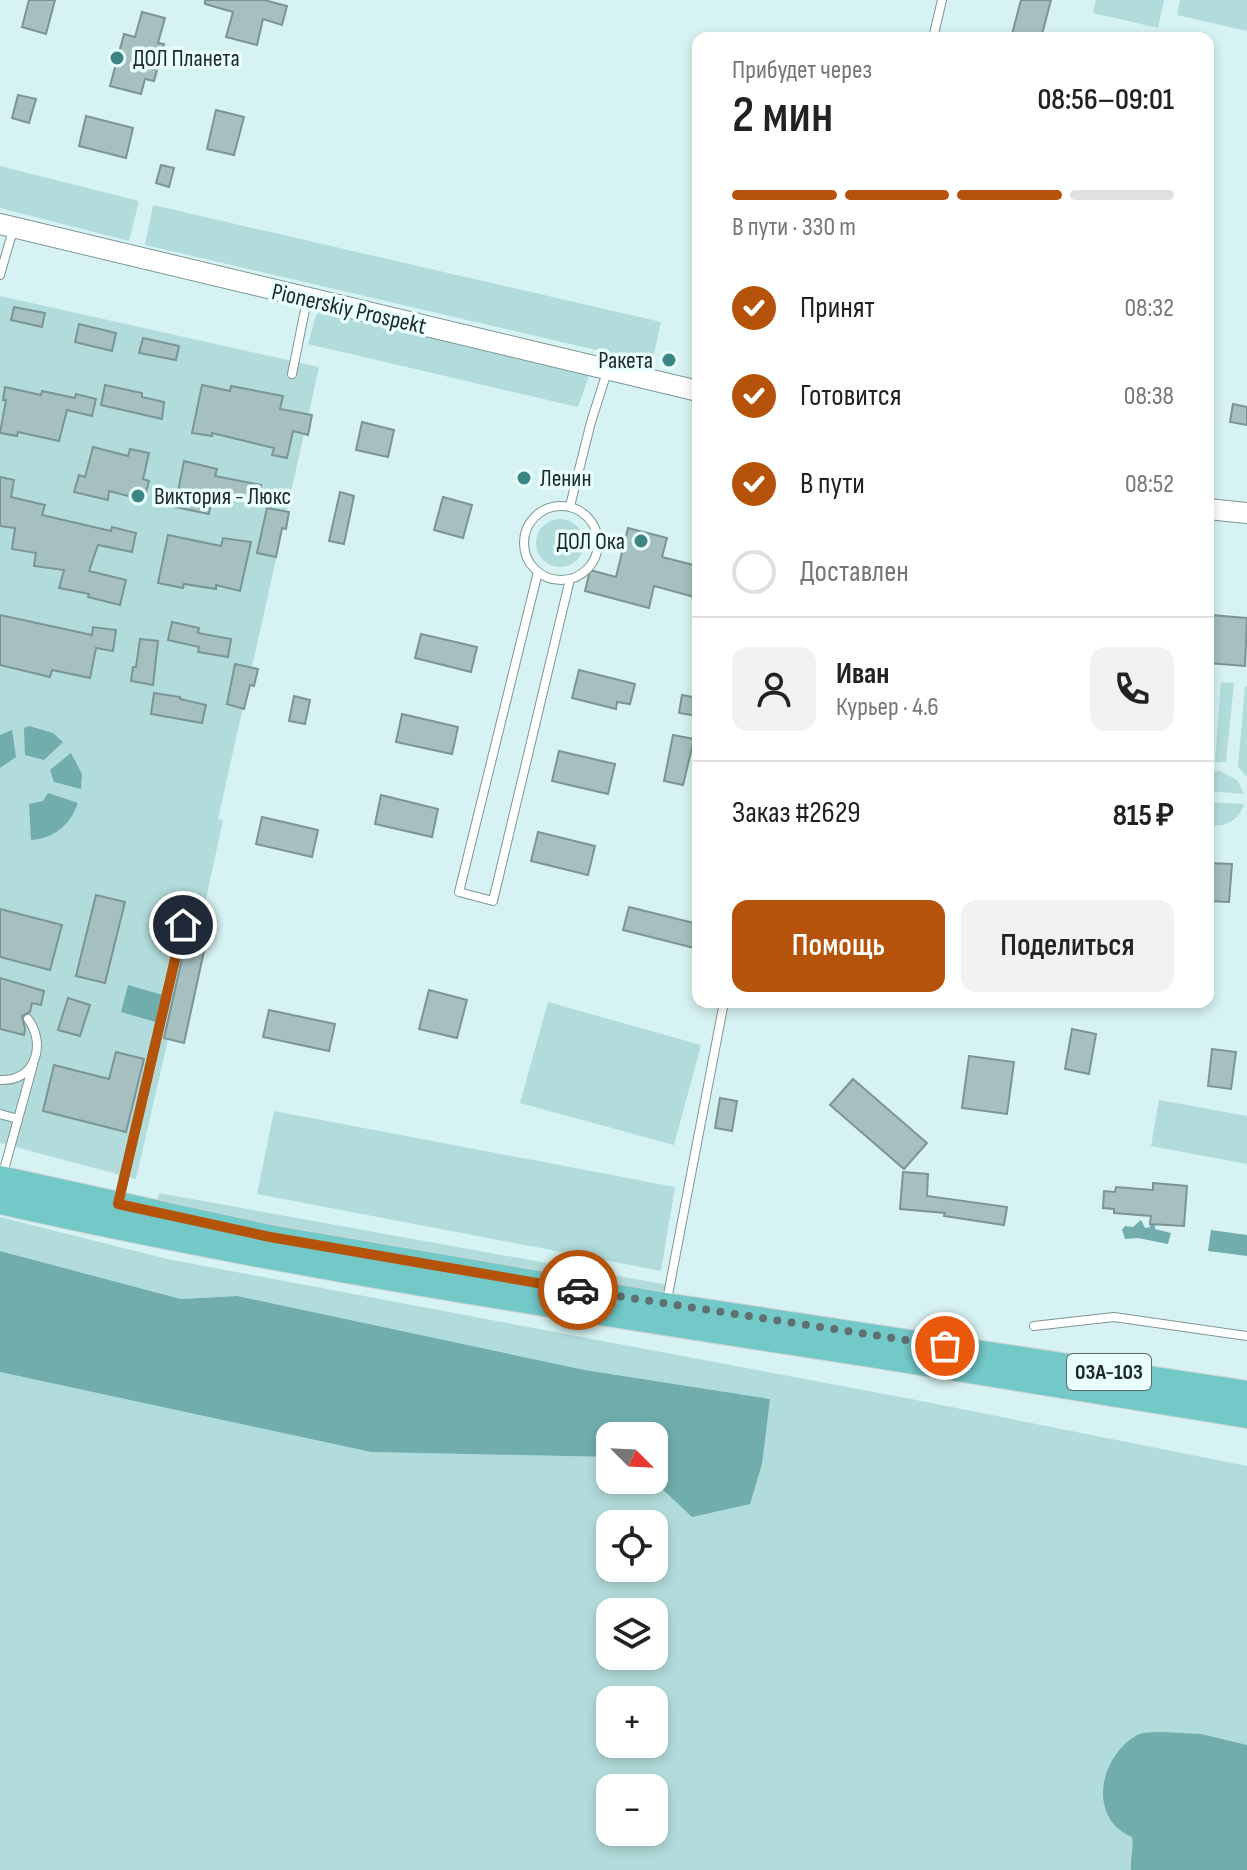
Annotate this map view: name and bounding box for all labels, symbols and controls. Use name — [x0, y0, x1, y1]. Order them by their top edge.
place label: ДОЛ Планета — [133, 44, 240, 73]
marker: ДОЛ Планета — [108, 49, 126, 67]
text: Прибудет через — [732, 55, 872, 86]
text: 08:56–09:01 — [1037, 82, 1174, 118]
text: 2 мин — [732, 84, 833, 147]
text: В пути · 330 m — [732, 212, 856, 243]
street label: Pionerskiy Prospekt — [269, 277, 429, 341]
icon: check — [732, 286, 776, 330]
text: Принят — [800, 290, 875, 326]
text: 08:32 — [1124, 293, 1174, 324]
place label: Ракета — [598, 346, 653, 375]
marker: Ракета — [660, 351, 678, 369]
icon: check — [732, 374, 776, 418]
text: Готовится — [800, 378, 901, 414]
text: 08:38 — [1124, 381, 1174, 412]
icon: check — [732, 462, 776, 506]
place label: Ленин — [540, 464, 591, 493]
text: В пути — [800, 466, 865, 502]
marker: Ленин — [515, 469, 533, 487]
text: 08:52 — [1125, 469, 1174, 500]
place label: Виктория - Люкс — [154, 482, 291, 511]
marker: Виктория - Люкс — [129, 487, 147, 505]
place label: ДОЛ Ока — [556, 527, 625, 556]
marker: ДОЛ Ока — [632, 532, 650, 550]
text: Доставлен — [800, 554, 909, 590]
button: person — [732, 647, 816, 731]
button: phone — [1090, 647, 1174, 731]
text: Иван — [836, 656, 889, 692]
text: Курьер · 4.6 — [836, 692, 939, 723]
text: Заказ #2629 — [732, 795, 861, 831]
text: 815 ₽ — [1113, 798, 1174, 834]
pin — [149, 891, 217, 959]
button: Помощь — [732, 900, 945, 992]
button: Поделиться — [961, 900, 1174, 992]
icon: home — [161, 903, 205, 947]
courier — [538, 1250, 618, 1330]
icon: car — [556, 1268, 600, 1312]
pin — [911, 1312, 979, 1380]
icon: bag — [923, 1324, 967, 1368]
road number: 03А-103 — [1067, 1354, 1151, 1390]
north arrow — [596, 1422, 668, 1494]
map controls — [596, 1422, 668, 1846]
button: locate — [596, 1510, 668, 1582]
button: layers — [596, 1598, 668, 1670]
button: + — [596, 1686, 668, 1758]
button: − — [596, 1774, 668, 1846]

